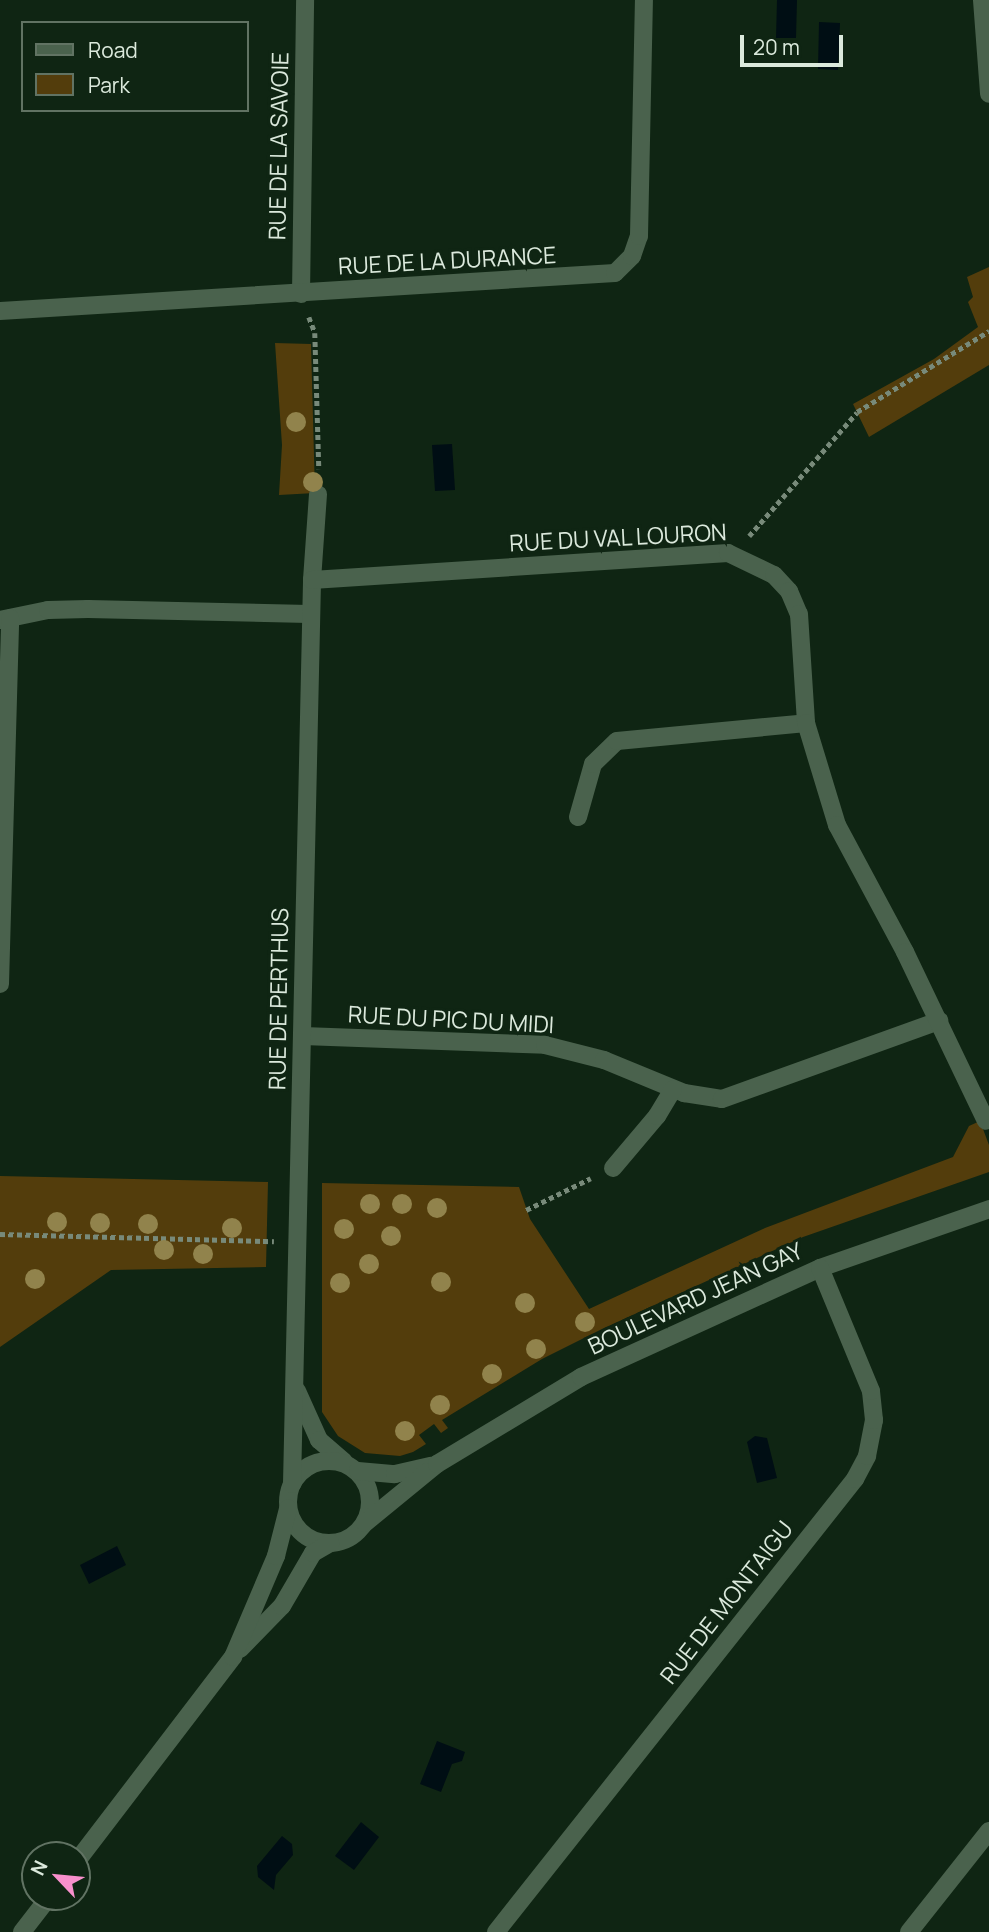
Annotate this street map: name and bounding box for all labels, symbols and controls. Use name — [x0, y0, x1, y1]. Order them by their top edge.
legend — [21, 21, 248, 112]
scale bar — [744, 21, 847, 65]
text: 20 m — [753, 33, 800, 61]
text: Road — [88, 36, 138, 64]
street label: RUE DE LA SAVOIE — [263, 52, 293, 240]
text: Park — [88, 71, 130, 99]
street label: RUE DE LA DURANCE — [337, 241, 557, 279]
street label: RUE DU VAL LOURON — [508, 517, 728, 557]
street label: RUE DE PERTHUS — [263, 908, 293, 1090]
street label: RUE DU PIC DU MIDI — [347, 1000, 555, 1038]
street label: BOULEVARD JEAN GAY — [583, 1236, 807, 1360]
street label: RUE DE MONTAIGU — [654, 1515, 798, 1689]
north arrow — [21, 1841, 91, 1911]
text: N — [24, 1856, 54, 1880]

